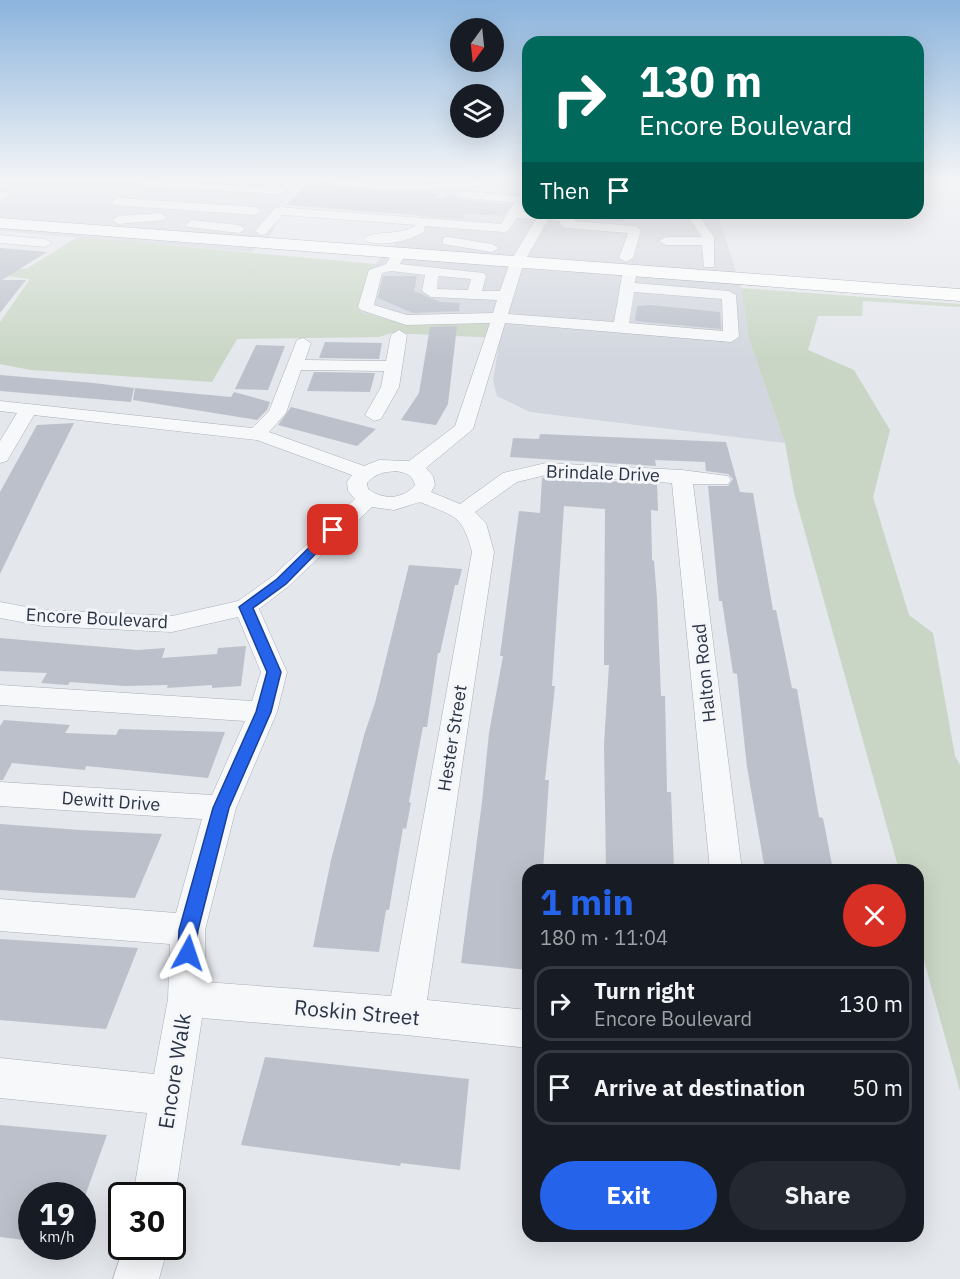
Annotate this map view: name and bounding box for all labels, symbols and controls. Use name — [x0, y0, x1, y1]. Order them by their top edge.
north arrow — [450, 18, 504, 72]
map controls — [450, 18, 504, 138]
text: 130 m — [639, 54, 762, 109]
icon: right — [540, 60, 618, 138]
button: layers — [450, 84, 504, 138]
text: Encore Boulevard — [639, 107, 853, 142]
icon: arrive — [602, 174, 635, 207]
text: Then — [540, 176, 590, 205]
street label: Brindale Drive — [546, 460, 660, 486]
pin — [307, 504, 358, 555]
icon: arrive — [316, 513, 349, 546]
street label: Encore Boulevard — [25, 603, 169, 633]
street label: Halton Road — [687, 622, 721, 724]
street label: Hester Street — [432, 683, 472, 793]
street label: Dewitt Drive — [61, 786, 161, 816]
text: 1 min — [540, 878, 634, 925]
button: close — [843, 884, 906, 947]
position arrow — [156, 921, 220, 985]
text: 180 m · 11:04 — [540, 924, 668, 951]
text: Turn right — [594, 976, 695, 1005]
icon: right — [543, 987, 576, 1020]
text: 130 m — [839, 989, 903, 1018]
street label: Roskin Street — [293, 993, 421, 1031]
text: Encore Boulevard — [594, 1005, 752, 1032]
street label: Encore Walk — [151, 1011, 197, 1131]
icon: arrive — [543, 1071, 576, 1104]
text: Arrive at destination — [594, 1073, 805, 1102]
text: 50 m — [852, 1073, 903, 1102]
button: Exit — [540, 1161, 717, 1230]
button: Share — [729, 1161, 906, 1230]
speed limit sign: 30 — [108, 1182, 186, 1260]
text: 19 — [39, 1194, 75, 1233]
text: km/h — [39, 1227, 75, 1246]

